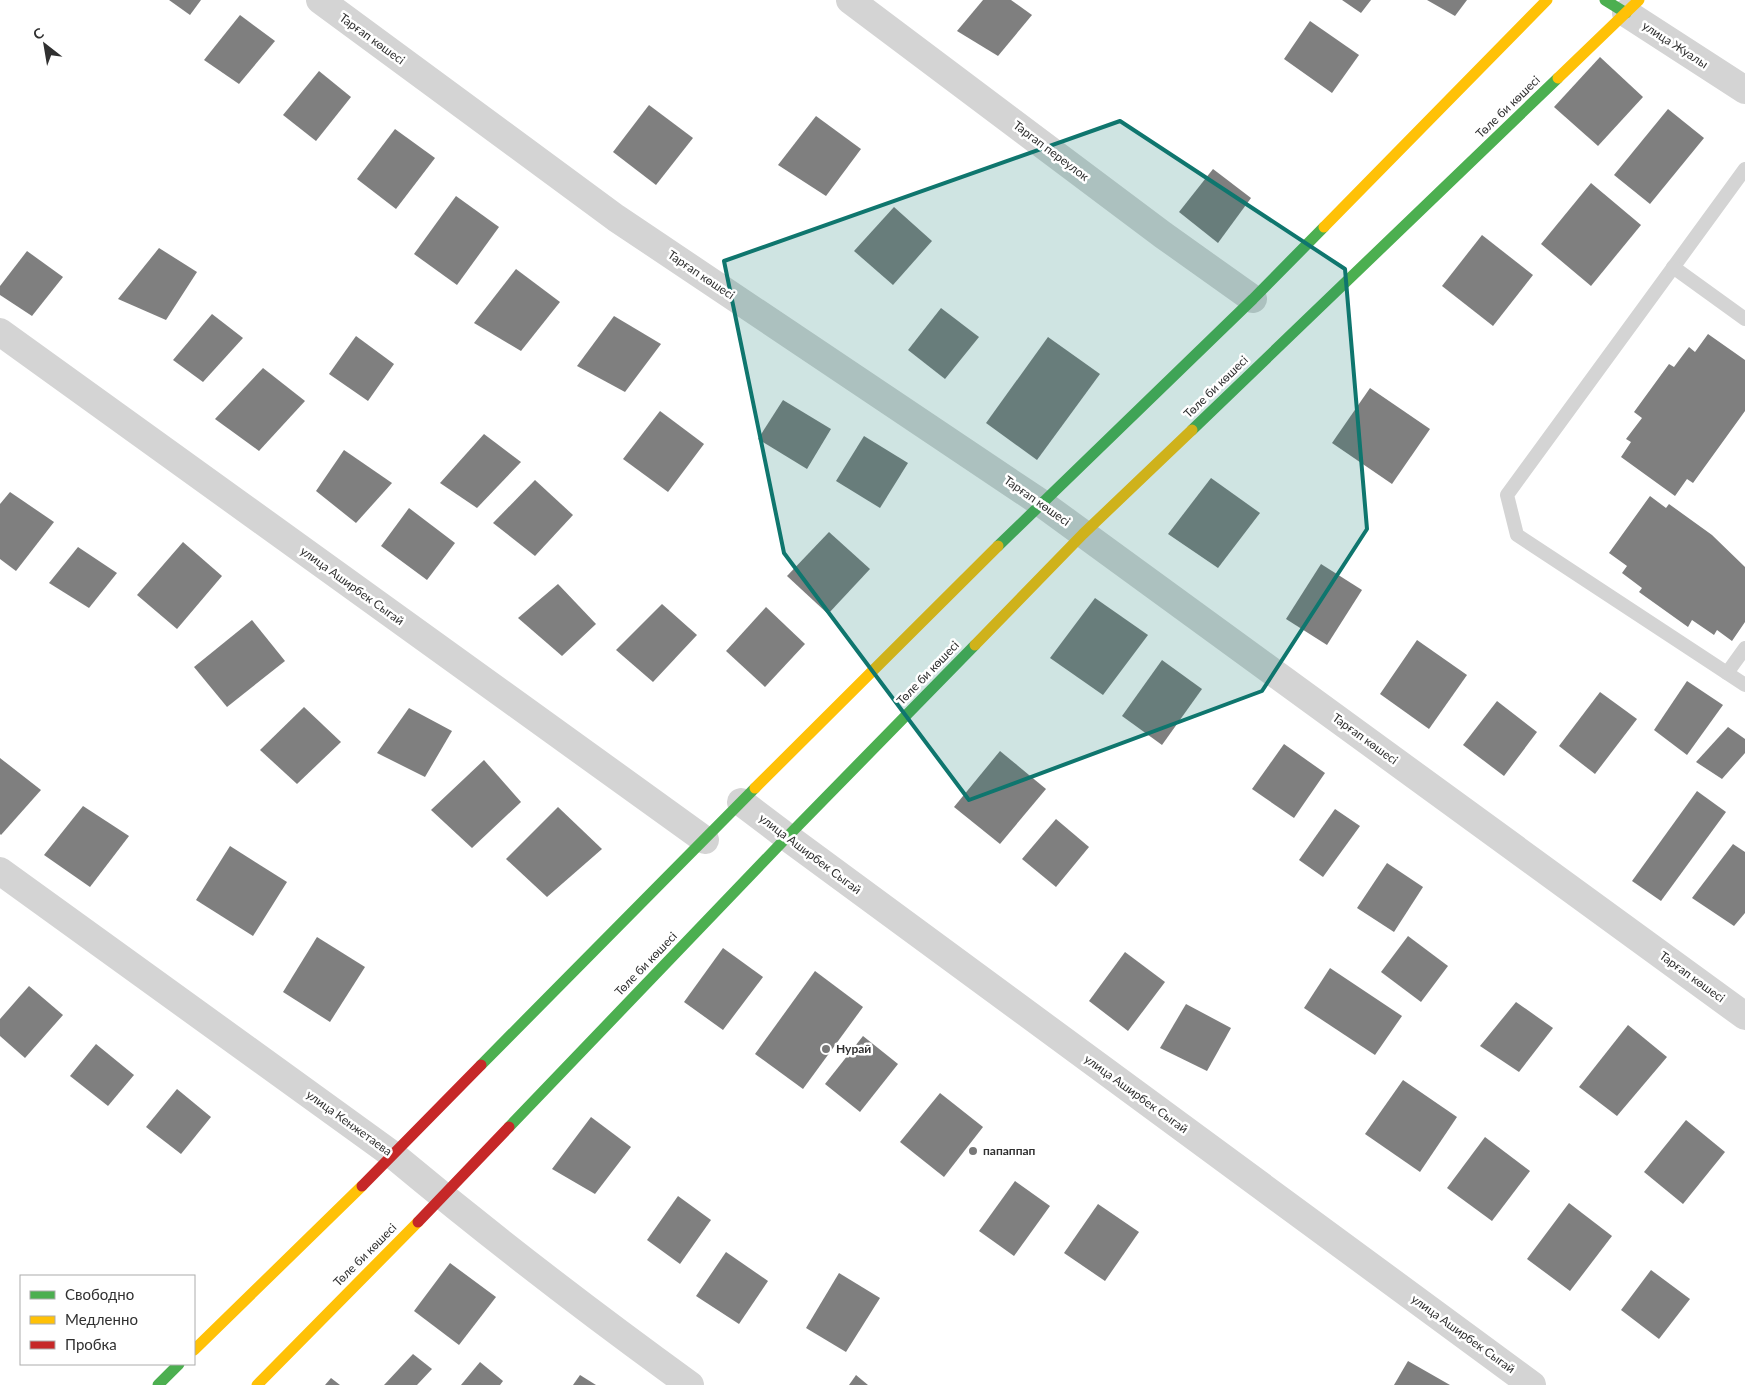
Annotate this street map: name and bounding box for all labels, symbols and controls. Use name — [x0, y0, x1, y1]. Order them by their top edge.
street label: Тарғап көшесі — [337, 10, 408, 67]
street label: улица Жуалы — [1640, 18, 1711, 71]
north arrow — [20, 20, 70, 70]
text: С — [30, 23, 47, 43]
street label: Төле би көшесі — [1472, 72, 1543, 141]
street label: Таргап переулок — [1011, 117, 1093, 184]
street label: Тарғап көшесі — [665, 247, 738, 302]
street label: Төле би көшесі — [1180, 352, 1251, 421]
street label: Тарғап көшесі — [1001, 472, 1073, 529]
street label: улица Аширбек Сыгай — [298, 543, 407, 628]
street label: Төле би көшесі — [893, 637, 962, 708]
street label: Тарғап көшесі — [1330, 710, 1401, 767]
street label: улица Аширбек Сыгай — [756, 810, 865, 897]
street label: Төле би көшесі — [611, 928, 680, 999]
street label: Тарғап көшесі — [1657, 948, 1728, 1005]
place label: Нурай — [836, 1041, 871, 1056]
marker: Нурай — [820, 1043, 832, 1055]
street label: улица Аширбек Сыгай — [1082, 1051, 1191, 1136]
street label: улица Кенжетаева — [304, 1086, 395, 1159]
place label: папаппап — [983, 1143, 1036, 1158]
marker: папаппап — [967, 1145, 979, 1157]
street label: Төле би көшесі — [330, 1220, 399, 1289]
legend — [20, 1275, 195, 1365]
text: Свободно — [65, 1285, 134, 1303]
street label: улица Аширбек Сыгай — [1409, 1291, 1518, 1376]
text: Медленно — [65, 1310, 138, 1328]
text: Пробка — [65, 1335, 117, 1353]

